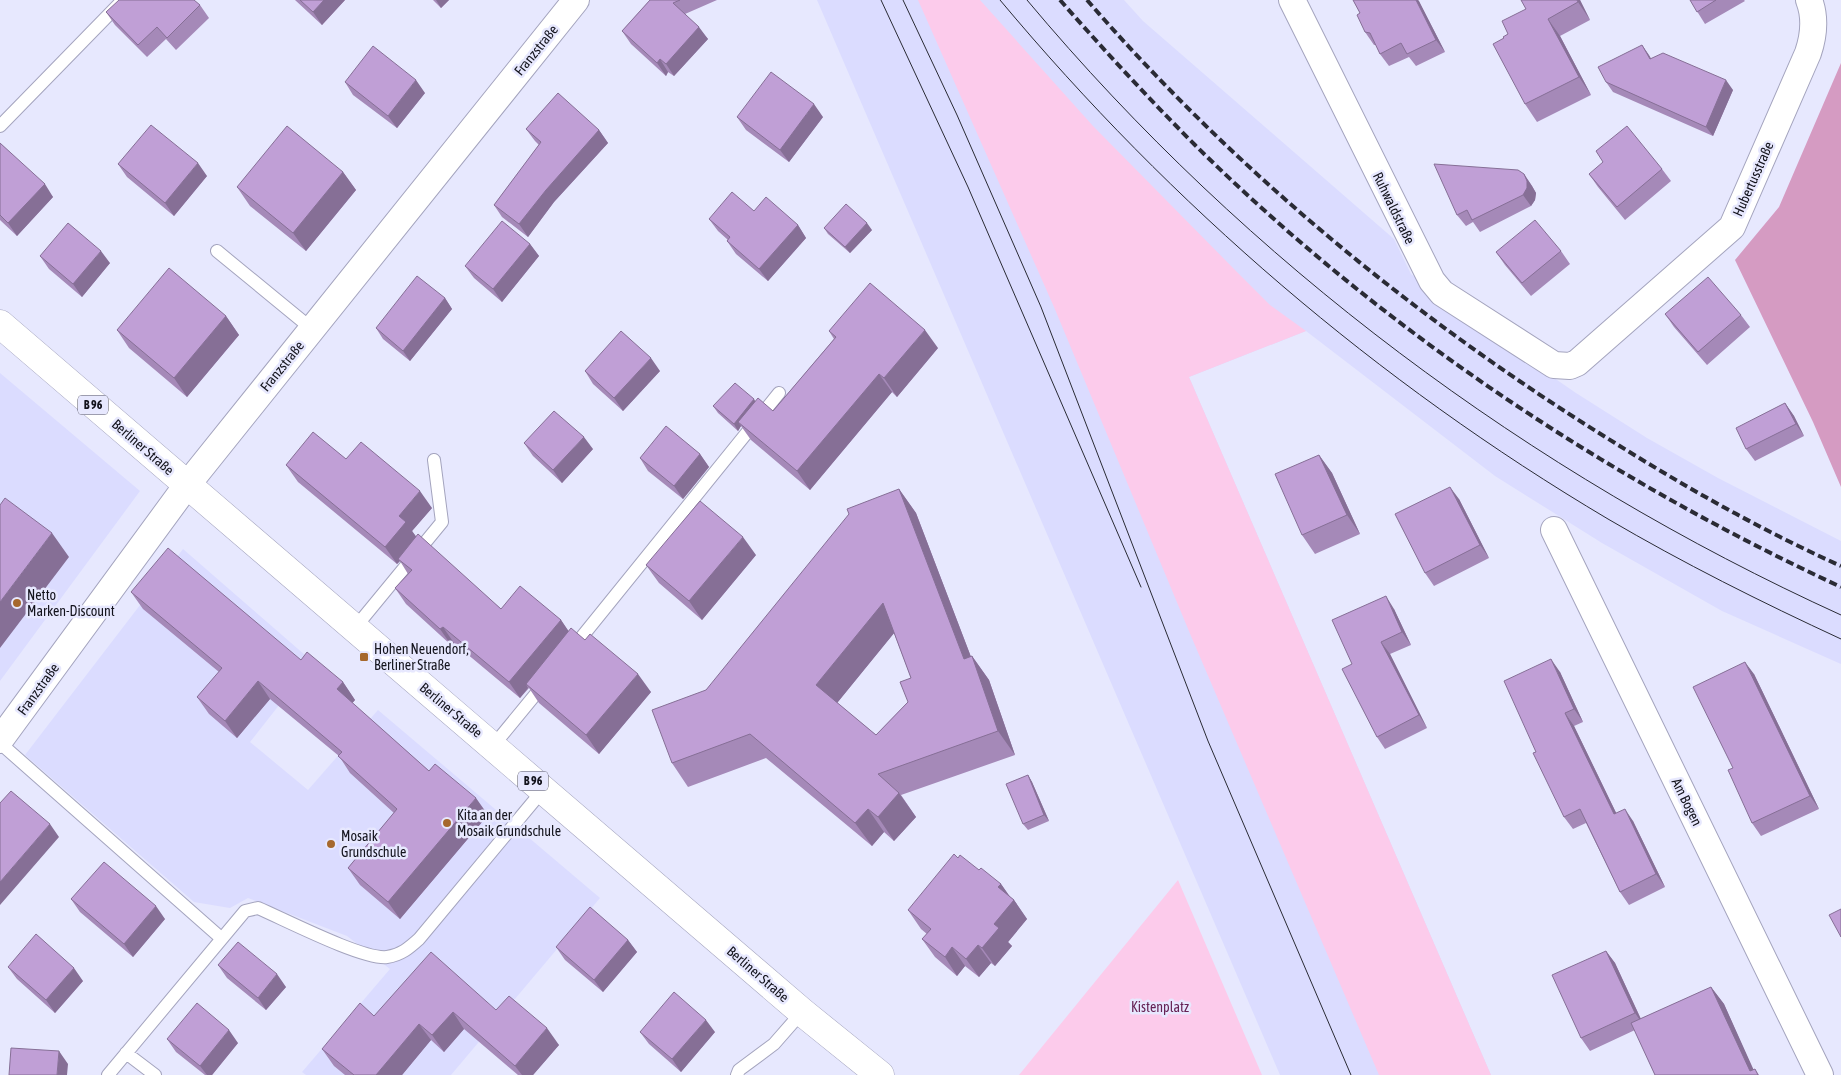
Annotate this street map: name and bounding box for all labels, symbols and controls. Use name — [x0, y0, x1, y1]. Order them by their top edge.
street label: Franzstraße — [511, 22, 561, 78]
street label: Hubertusstraße — [1729, 139, 1777, 219]
street label: Ruhwaldstraße — [1370, 170, 1418, 246]
street label: Franzstraße — [257, 338, 307, 394]
road number: B 96 — [78, 396, 108, 414]
street label: Berliner Straße — [109, 416, 177, 478]
place label: Netto Marken-Discount — [27, 587, 115, 619]
marker: Netto Marken-Discount — [11, 597, 23, 609]
place label: Hohen Neuendorf, Berliner Straße — [374, 641, 469, 673]
marker: Hohen Neuendorf, Berliner Straße — [358, 651, 370, 663]
street label: Franzstraße — [14, 660, 62, 718]
street label: Berliner Straße — [417, 679, 485, 741]
road number: B 96 — [518, 771, 548, 790]
street label: Am Bogen — [1669, 776, 1705, 828]
place label: Kita an der Mosaik Grundschule — [457, 807, 561, 839]
marker: Kita an der Mosaik Grundschule — [441, 817, 453, 829]
place label: Mosaik Grundschule — [341, 828, 406, 860]
marker: Mosaik Grundschule — [325, 838, 337, 850]
street label: Berliner Straße — [724, 943, 792, 1005]
park label: Kistenplatz — [1131, 999, 1189, 1015]

